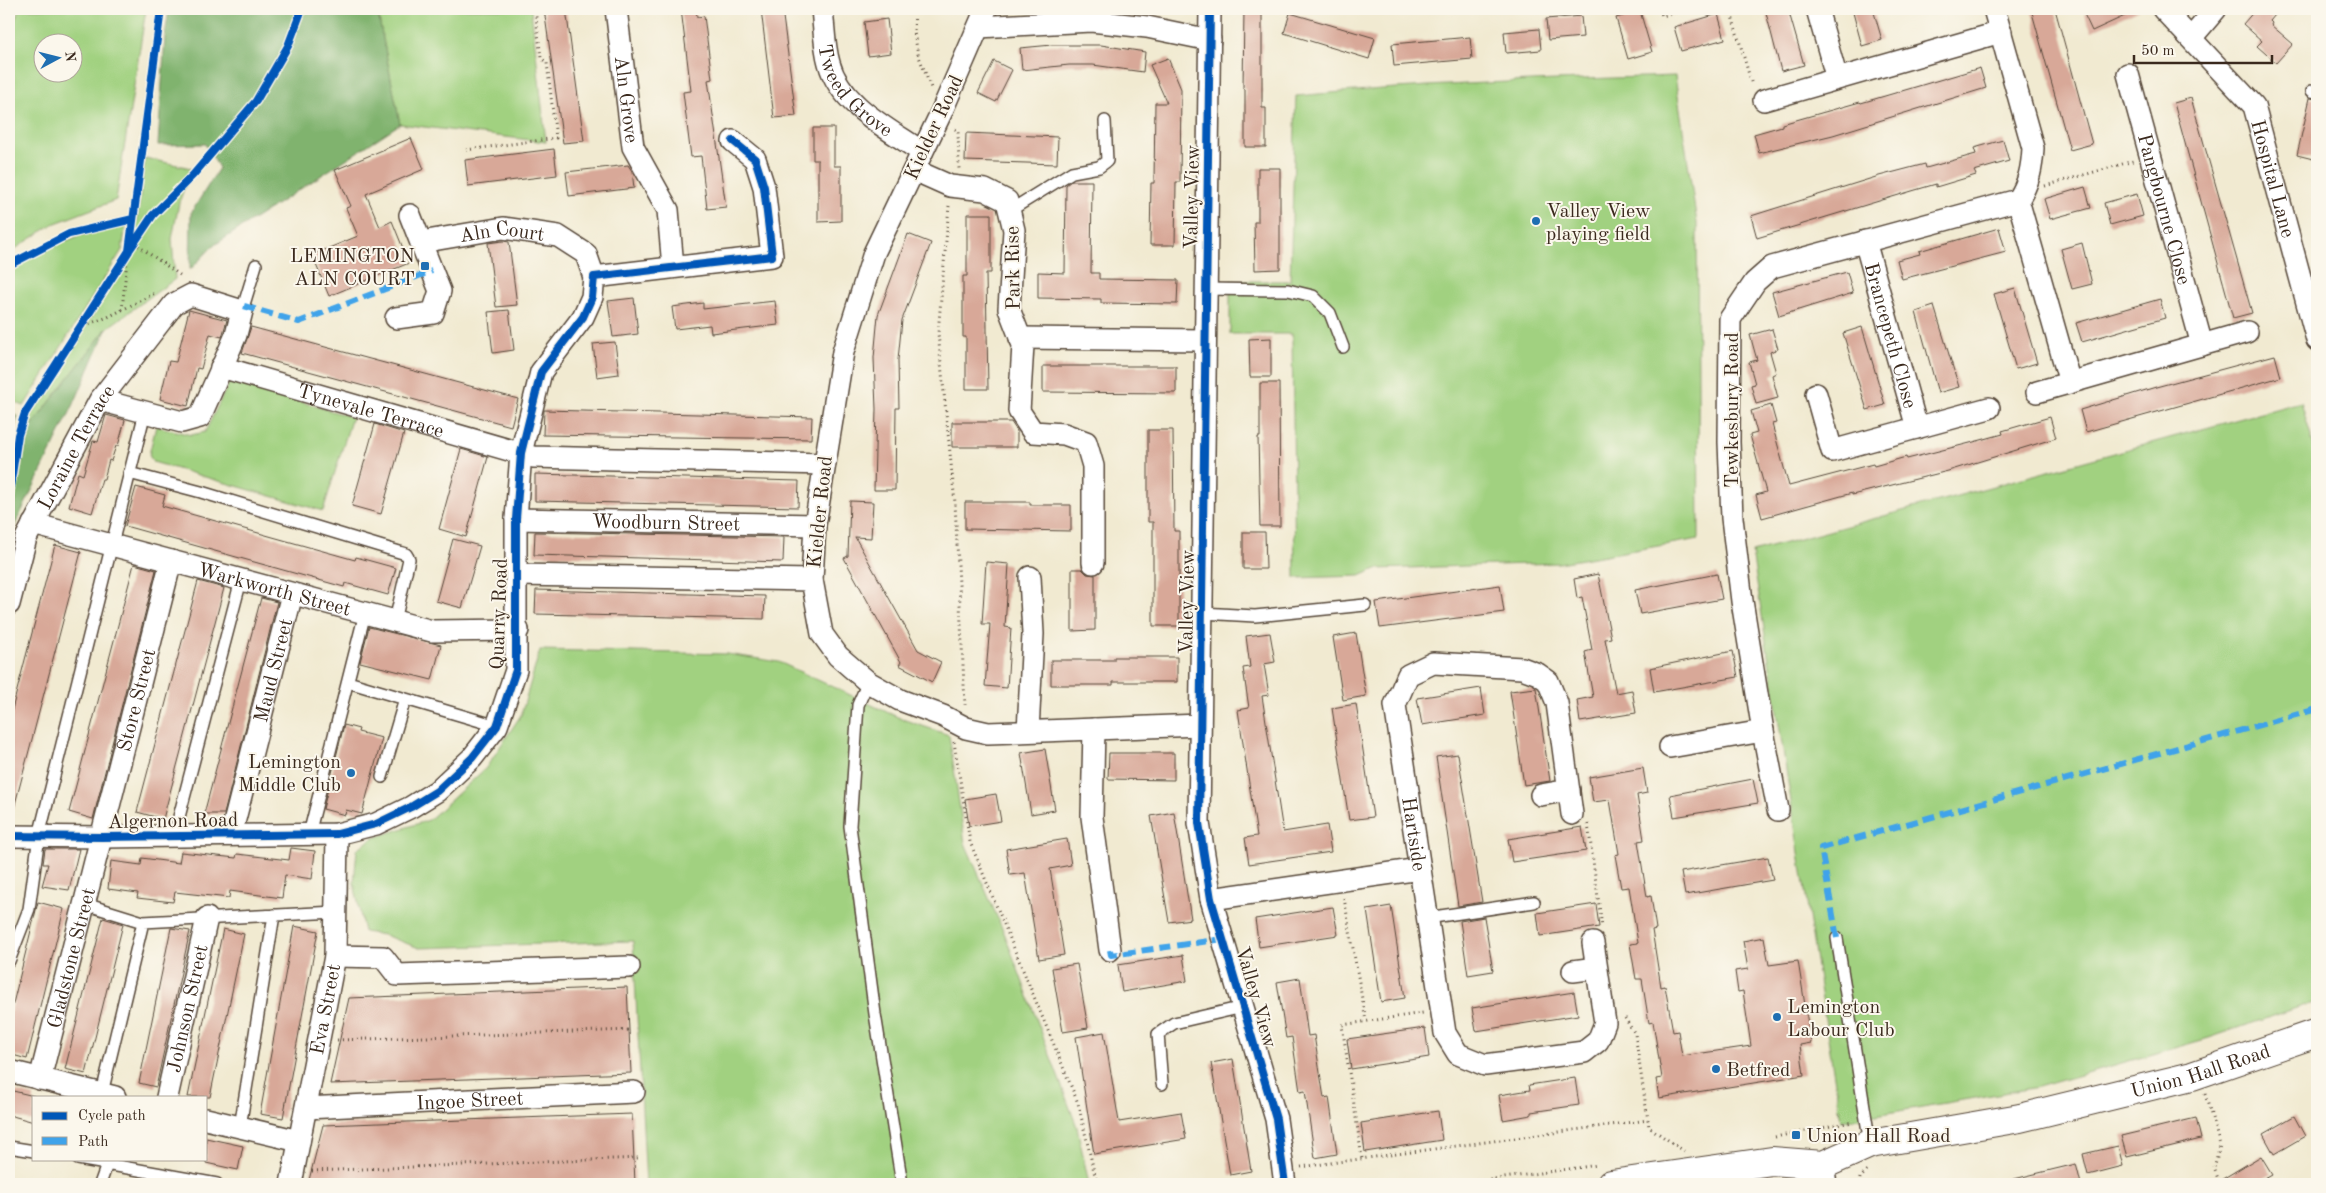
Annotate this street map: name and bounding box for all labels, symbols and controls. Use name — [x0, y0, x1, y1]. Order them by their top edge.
north arrow — [32, 32, 82, 82]
scale bar — [2134, 32, 2271, 64]
street label: Tweed Grove — [813, 43, 895, 142]
text: 50 m — [2141, 44, 2175, 59]
text: N — [62, 50, 78, 63]
street label: Aln Grove — [610, 55, 640, 144]
street label: Kielder Road — [902, 72, 968, 183]
street label: Hospital Lane — [2246, 118, 2297, 240]
street label: Pangbourne Close — [2133, 132, 2193, 287]
street label: Valley View — [1182, 144, 1204, 250]
place label: Valley View playing field — [1546, 202, 1651, 245]
marker: Valley View playing field — [1530, 215, 1542, 227]
street label: Aln Court — [458, 219, 546, 247]
street label: Park Rise — [1003, 226, 1025, 310]
place label: LEMINGTON ALN COURT — [290, 247, 415, 290]
marker: LEMINGTON ALN COURT — [419, 260, 431, 272]
street label: Brancepeth Close — [1860, 261, 1919, 411]
street label: Tewkesbury Road — [1723, 332, 1743, 488]
street label: Loraine Terrace — [35, 382, 120, 513]
street label: Tynevale Terrace — [295, 382, 446, 443]
street label: Kielder Road — [805, 455, 837, 570]
street label: Woodburn Street — [592, 513, 740, 535]
street label: Valley View — [1177, 549, 1199, 655]
street label: Quarry Road — [488, 558, 512, 670]
street label: Warkworth Street — [195, 561, 353, 621]
street label: Maud Street — [252, 617, 297, 725]
street label: Store Street — [115, 647, 160, 754]
place label: Lemington Middle Club — [238, 753, 341, 796]
marker: Lemington Middle Club — [345, 767, 357, 779]
street label: Hartside — [1397, 796, 1428, 873]
street label: Algernon Road — [108, 811, 238, 833]
street label: Gladstone Street — [45, 886, 100, 1031]
street label: Johnson Street — [165, 943, 213, 1074]
street label: Valley View — [1231, 945, 1279, 1051]
street label: Eva Street — [308, 962, 345, 1057]
place label: Lemington Labour Club — [1787, 998, 1895, 1041]
marker: Lemington Labour Club — [1771, 1011, 1783, 1023]
street label: Union Hall Road — [2129, 1042, 2273, 1103]
place label: Betfred — [1726, 1061, 1790, 1081]
marker: Betfred — [1710, 1063, 1722, 1075]
street label: Ingoe Street — [416, 1089, 524, 1115]
legend — [32, 1096, 208, 1160]
text: Cycle path — [78, 1109, 146, 1124]
place label: Union Hall Road — [1806, 1127, 1951, 1147]
marker: Union Hall Road — [1790, 1129, 1802, 1141]
text: Path — [78, 1135, 108, 1150]

